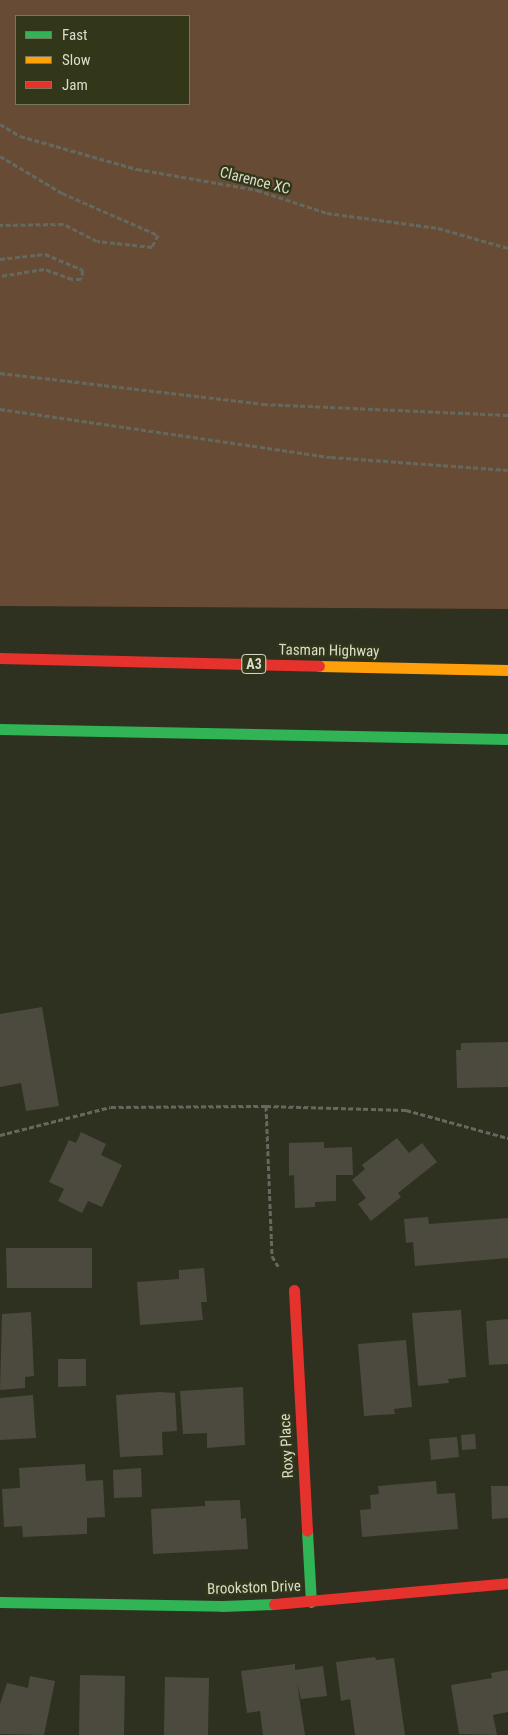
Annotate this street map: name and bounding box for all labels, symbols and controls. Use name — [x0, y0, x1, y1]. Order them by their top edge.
legend — [15, 15, 190, 105]
text: Fast — [62, 26, 87, 44]
text: Slow — [62, 51, 91, 69]
text: Jam — [62, 76, 88, 94]
street label: Clarence XC — [218, 164, 292, 198]
street label: Tasman Highway — [279, 641, 379, 661]
road number: A3 — [240, 652, 268, 676]
street label: Roxy Place — [276, 1413, 298, 1479]
street label: Brookston Drive — [207, 1577, 301, 1599]

